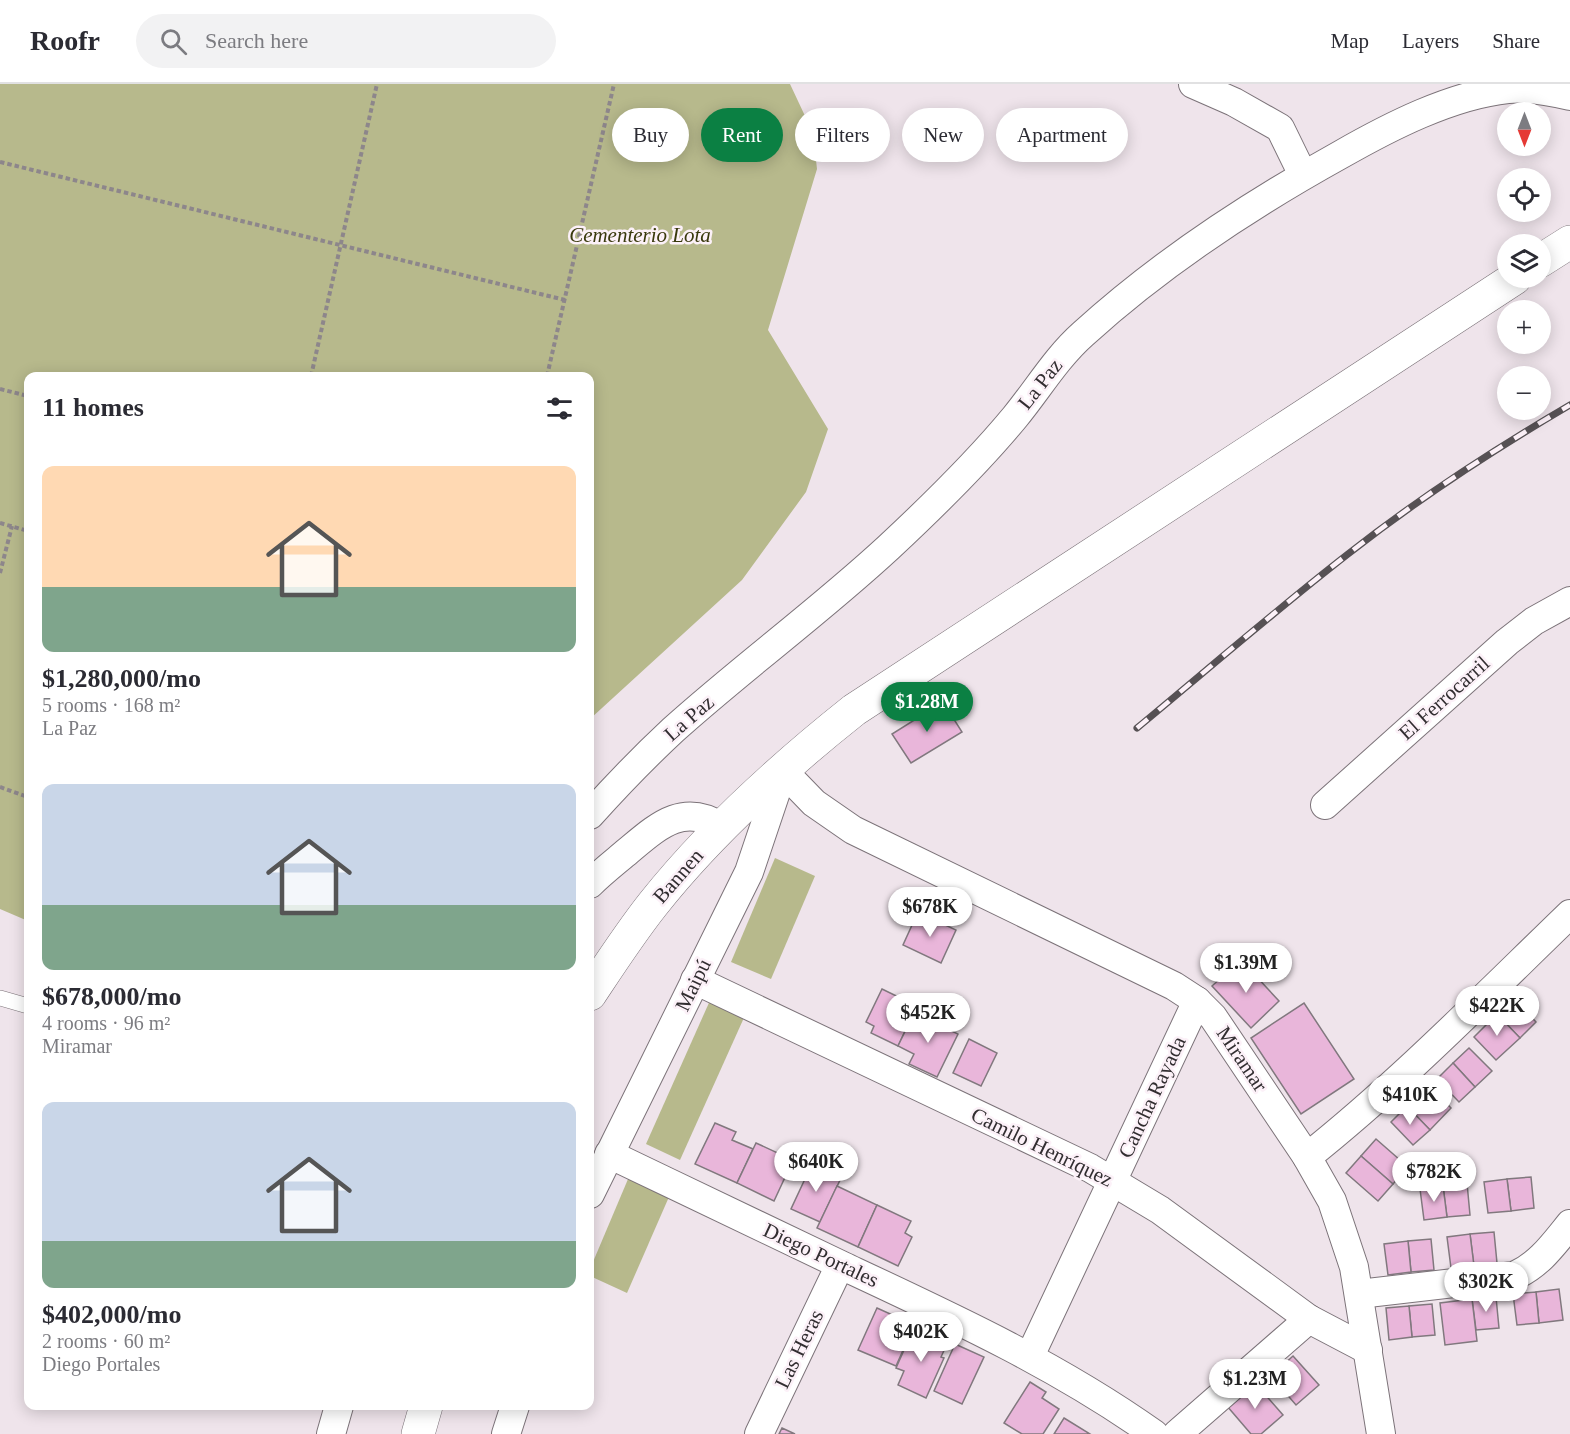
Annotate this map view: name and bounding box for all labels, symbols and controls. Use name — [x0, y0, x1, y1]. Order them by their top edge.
search box — [136, 14, 556, 68]
text: Roofr — [30, 25, 100, 56]
icon: search — [157, 25, 190, 58]
text: Search here — [205, 28, 308, 53]
text: Map — [1331, 29, 1369, 53]
text: Layers — [1402, 29, 1459, 53]
text: Share — [1492, 29, 1540, 53]
north arrow — [1497, 102, 1551, 156]
map controls — [1497, 102, 1551, 420]
chip: Buy — [612, 108, 689, 162]
chip: Rent — [701, 108, 783, 162]
chip: Filters — [795, 108, 890, 162]
chip: New — [902, 108, 984, 162]
chip: Apartment — [996, 108, 1128, 162]
button: locate — [1497, 168, 1551, 222]
park label: Cementerio Lota — [569, 223, 711, 247]
button: layers — [1497, 234, 1551, 288]
button: + — [1497, 300, 1551, 354]
street label: La Paz — [1013, 354, 1067, 414]
button: − — [1497, 366, 1551, 420]
icon: filters — [543, 392, 576, 425]
text: 11 homes — [42, 393, 144, 422]
icon: home — [255, 505, 363, 613]
street label: El Ferrocarril — [1394, 651, 1494, 745]
text: $1,280,000/mo — [42, 664, 201, 693]
pin: $1.28M — [878, 682, 976, 733]
street label: La Paz — [659, 690, 719, 746]
text: $1.28M — [895, 690, 959, 712]
text: 5 rooms · 168 m² — [42, 694, 180, 716]
text: La Paz — [42, 717, 97, 739]
icon: home — [255, 823, 363, 931]
street label: Bannen — [648, 844, 708, 908]
pin: $678K — [888, 887, 972, 938]
text: $678K — [902, 895, 958, 917]
pin: $1.39M — [1197, 943, 1295, 994]
text: $1.39M — [1214, 951, 1278, 973]
street label: Maipú — [670, 955, 716, 1015]
text: $678,000/mo — [42, 982, 181, 1011]
pin: $422K — [1455, 986, 1539, 1037]
pin: $452K — [886, 993, 970, 1044]
text: $422K — [1469, 994, 1525, 1016]
text: $452K — [900, 1001, 956, 1023]
text: 4 rooms · 96 m² — [42, 1012, 170, 1034]
street label: Miramar — [1212, 1022, 1272, 1096]
street label: Cancha Rayada — [1113, 1032, 1191, 1162]
text: Miramar — [42, 1035, 112, 1057]
pin: $410K — [1368, 1075, 1452, 1126]
text: $410K — [1382, 1083, 1438, 1105]
street label: Camilo Henríquez — [967, 1102, 1117, 1192]
icon: home — [255, 1141, 363, 1249]
pin: $640K — [774, 1142, 858, 1193]
text: $640K — [788, 1150, 844, 1172]
pin: $782K — [1392, 1152, 1476, 1203]
text: $782K — [1406, 1160, 1462, 1182]
street label: Diego Portales — [760, 1218, 882, 1292]
pin: $302K — [1444, 1262, 1528, 1313]
text: $302K — [1458, 1270, 1514, 1292]
text: $402,000/mo — [42, 1300, 181, 1329]
street label: Las Heras — [770, 1306, 828, 1392]
pin: $402K — [879, 1312, 963, 1363]
text: $402K — [893, 1320, 949, 1342]
text: 2 rooms · 60 m² — [42, 1330, 170, 1352]
text: Diego Portales — [42, 1353, 160, 1375]
pin: $1.23M — [1206, 1359, 1304, 1410]
text: $1.23M — [1223, 1367, 1287, 1389]

